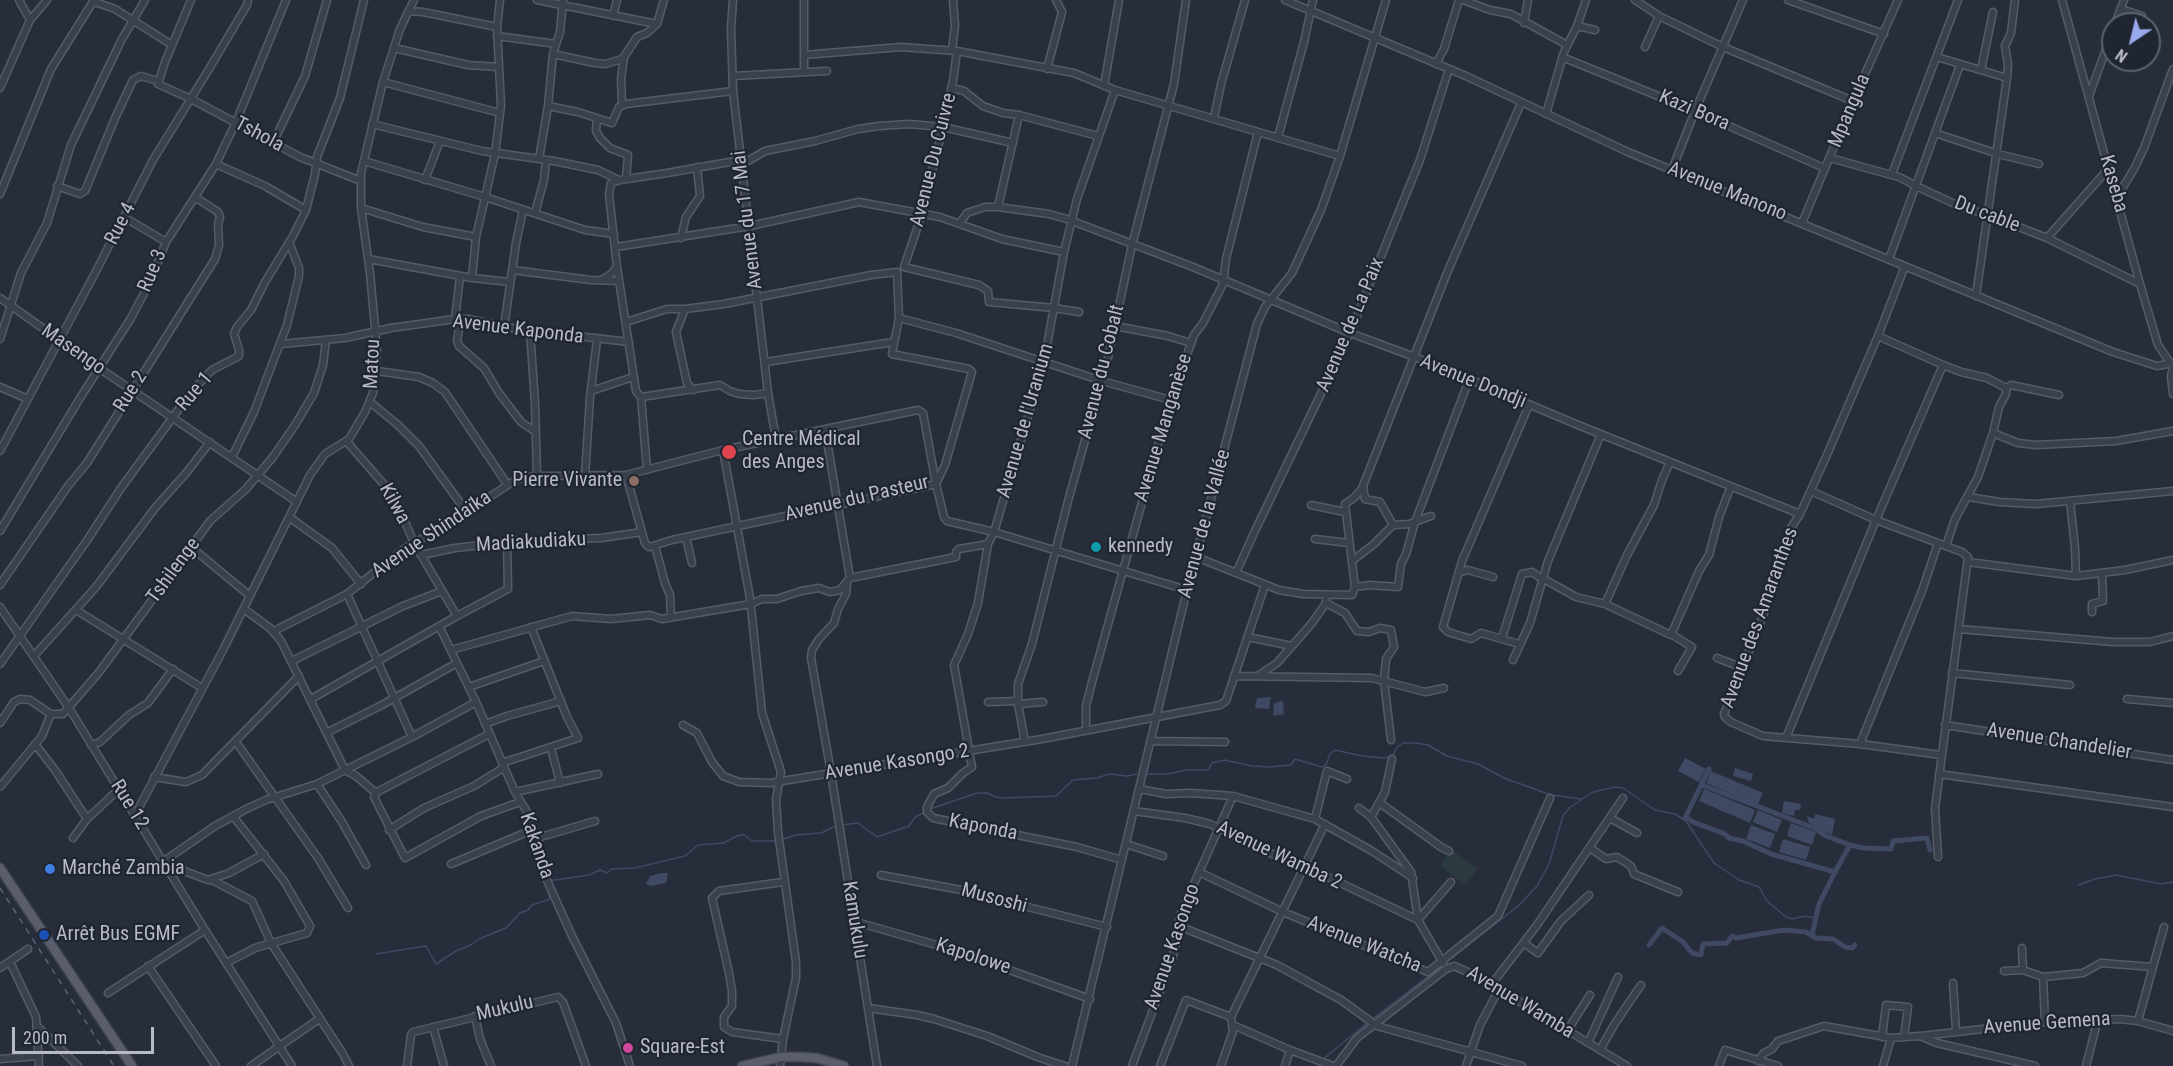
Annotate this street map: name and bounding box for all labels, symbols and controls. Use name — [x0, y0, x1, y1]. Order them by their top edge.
north arrow — [2101, 12, 2161, 72]
text: N — [2112, 45, 2131, 66]
street label: Mpangula — [1824, 70, 1876, 152]
street label: Kazi Bora — [1655, 85, 1733, 137]
street label: Avenue Du Cuivre — [906, 90, 962, 230]
street label: Tshola — [230, 112, 288, 158]
street label: Avenue du 17 Mai — [728, 149, 768, 291]
street label: Kaseba — [2093, 153, 2133, 215]
street label: Avenue Manono — [1664, 157, 1790, 227]
street label: Du cable — [1951, 192, 2023, 238]
street label: Rue 4 — [100, 199, 142, 249]
street label: Rue 3 — [133, 246, 173, 296]
street label: Avenue de La Paix — [1312, 254, 1390, 396]
street label: Avenue du Cobalt — [1074, 302, 1130, 442]
street label: Avenue Kaponda — [451, 310, 585, 350]
street label: Masengo — [36, 319, 110, 381]
street label: Matou — [360, 338, 386, 390]
street label: Avenue de l'Uranium — [992, 341, 1060, 501]
street label: Avenue Dondji — [1416, 350, 1530, 414]
street label: Avenue Manganèse — [1130, 351, 1198, 505]
street label: Rue 2 — [109, 367, 153, 417]
street label: Rue 1 — [171, 367, 219, 417]
place label: Centre Médical des Anges — [742, 428, 861, 475]
marker: Centre Médical des Anges — [720, 443, 738, 461]
street label: Avenue de la Vallée — [1174, 447, 1236, 601]
place label: Pierre Vivante — [512, 469, 622, 493]
street label: Avenue du Pasteur — [783, 471, 931, 527]
marker: Pierre Vivante — [627, 474, 641, 488]
street label: Kilwa — [373, 480, 415, 528]
street label: Avenue Shindaïka — [368, 486, 496, 584]
street label: Avenue des Amaranthes — [1716, 524, 1804, 712]
street label: Madiakudiaku — [475, 528, 587, 558]
street label: Tshilenge — [142, 533, 206, 609]
place label: kennedy — [1108, 535, 1173, 559]
marker: kennedy — [1089, 540, 1103, 554]
street label: Avenue Chandelier — [1985, 719, 2133, 765]
street label: Avenue Kasongo 2 — [823, 740, 971, 786]
street label: Rue 12 — [105, 776, 153, 834]
street label: Kakanda — [514, 810, 558, 882]
street label: Kaponda — [947, 810, 1019, 846]
street label: Avenue Wamba 2 — [1212, 816, 1346, 896]
place label: Marché Zambia — [62, 857, 185, 881]
marker: Marché Zambia — [43, 862, 57, 876]
street label: Musoshi — [958, 879, 1030, 919]
street label: Kamukulu — [836, 880, 872, 960]
street label: Avenue Kasongo — [1140, 881, 1206, 1013]
street label: Avenue Watcha — [1303, 911, 1425, 979]
place label: Arrêt Bus EGMF — [56, 923, 180, 947]
marker: Arrêt Bus EGMF — [37, 928, 51, 942]
street label: Kapolowe — [932, 934, 1014, 980]
street label: Avenue Wamba — [1462, 962, 1578, 1044]
street label: Mukulu — [474, 991, 536, 1027]
street label: Avenue Gemena — [1983, 1008, 2111, 1040]
scale bar — [15, 1015, 158, 1053]
text: 200 m — [23, 1027, 67, 1048]
place label: Square-Est — [640, 1036, 725, 1060]
marker: Square-Est — [621, 1041, 635, 1055]

